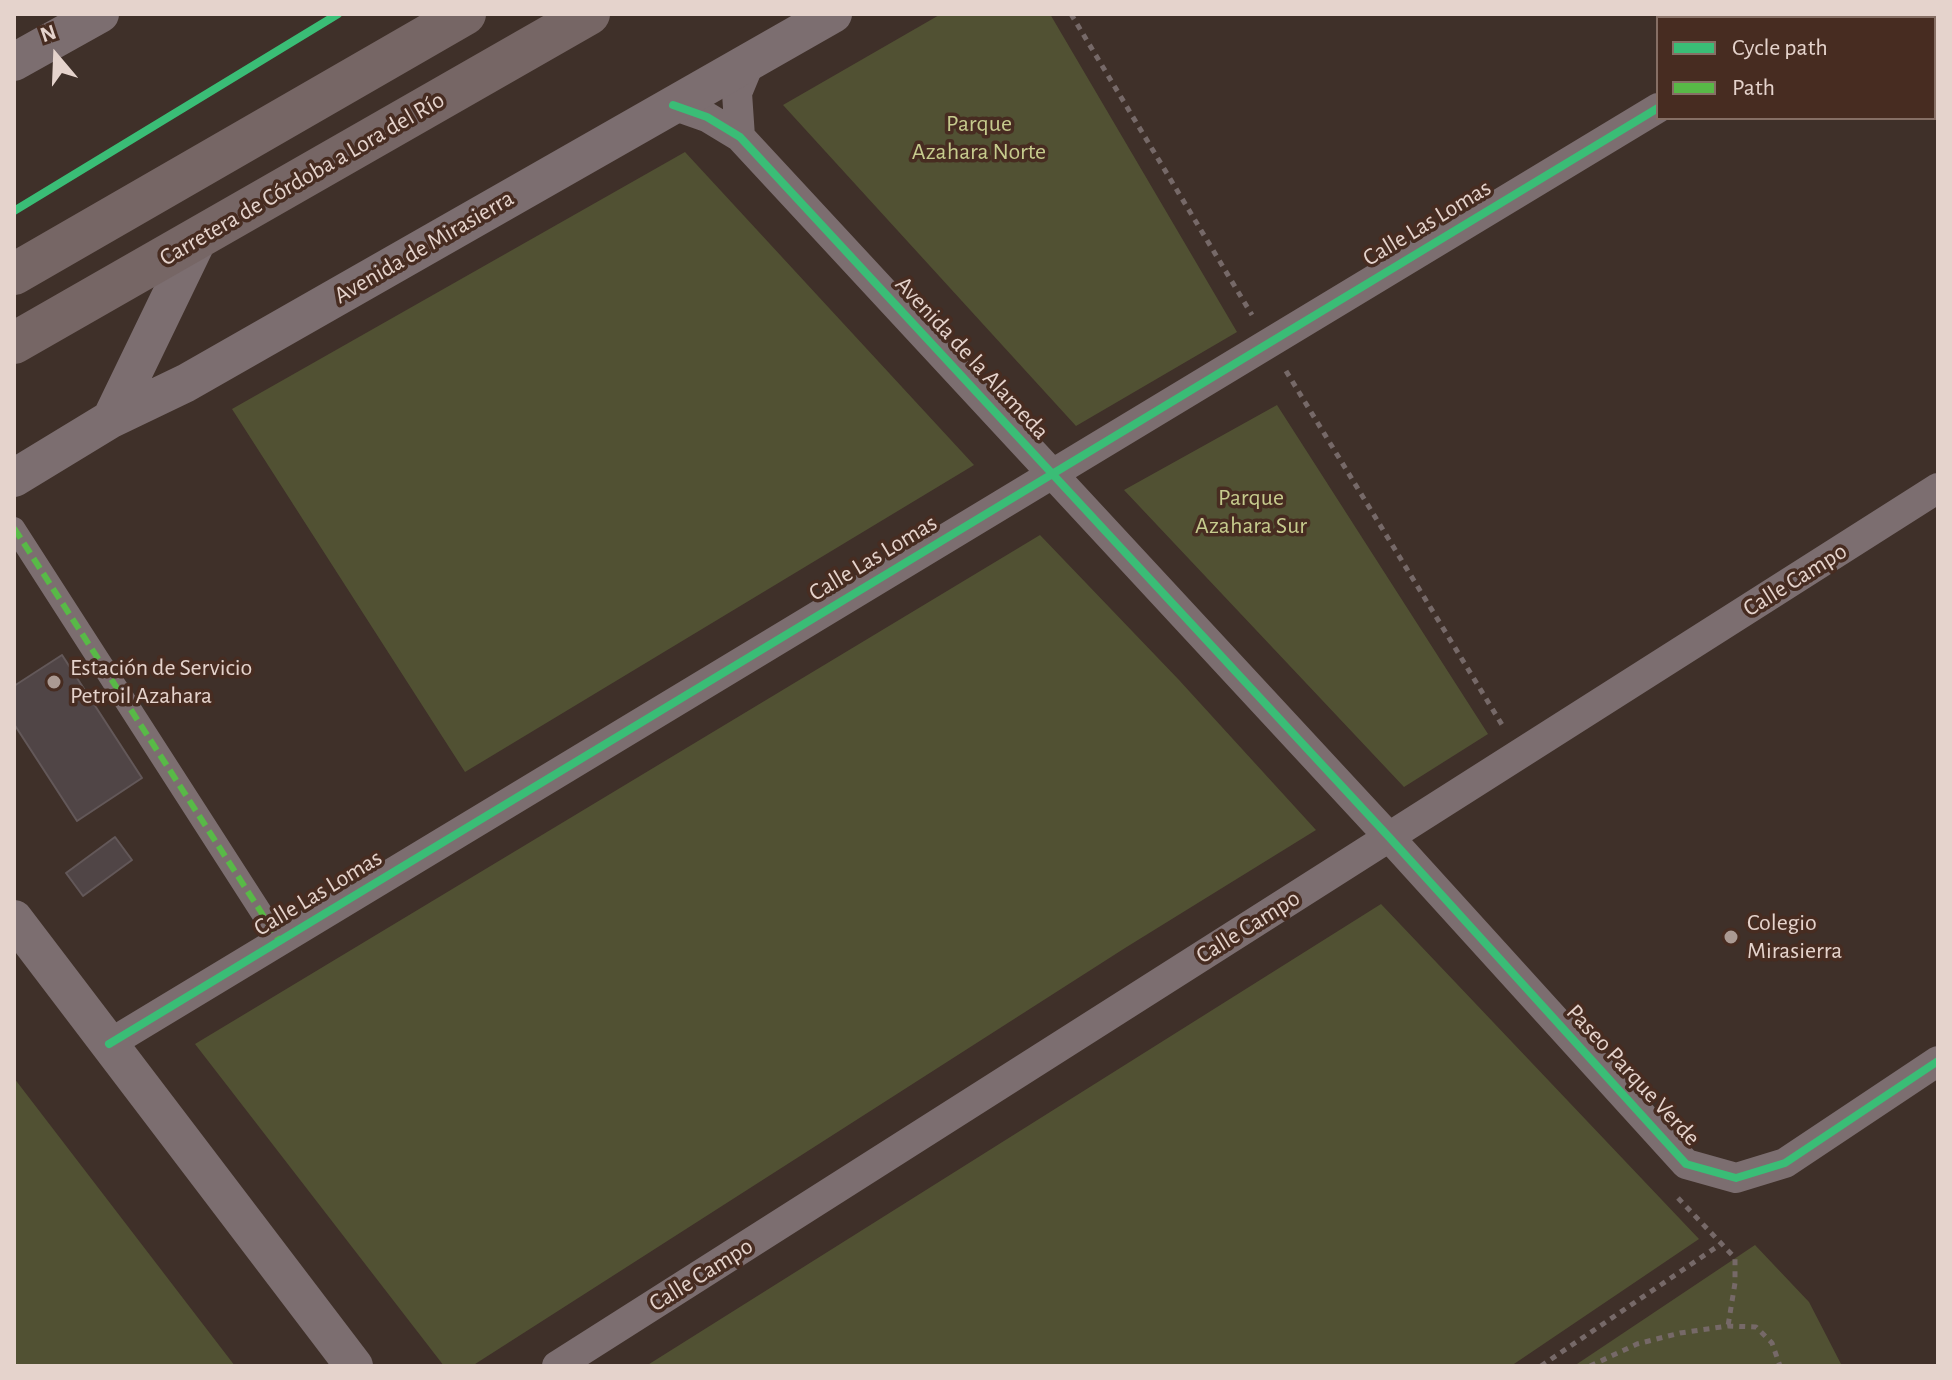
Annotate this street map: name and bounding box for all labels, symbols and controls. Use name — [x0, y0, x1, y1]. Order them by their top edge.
north arrow — [16, 16, 96, 96]
legend — [1656, 16, 1936, 120]
text: N — [37, 20, 59, 46]
text: Cycle path — [1732, 36, 1828, 60]
text: Path — [1732, 76, 1775, 100]
street label: Carretera de Córdoba a Lora del Río — [154, 85, 450, 273]
park label: Parque Azahara Norte — [912, 110, 1046, 166]
street label: Calle Las Lomas — [1358, 173, 1496, 273]
street label: Avenida de Mirasierra — [329, 184, 519, 310]
street label: Avenida de la Alameda — [889, 270, 1055, 446]
park label: Parque Azahara Sur — [1195, 484, 1307, 540]
street label: Calle Las Lomas — [804, 508, 942, 608]
street label: Calle Campo — [1738, 537, 1852, 623]
place label: Estación de Servicio Petroil Azahara — [70, 654, 252, 710]
marker: Estación de Servicio Petroil Azahara — [45, 673, 63, 691]
street label: Calle Las Lomas — [249, 843, 387, 943]
street label: Calle Campo — [1191, 884, 1305, 970]
place label: Colegio Mirasierra — [1747, 909, 1842, 965]
marker: Colegio Mirasierra — [1722, 928, 1740, 946]
street label: Paseo Parque Verde — [1560, 998, 1706, 1152]
street label: Calle Campo — [644, 1232, 758, 1318]

